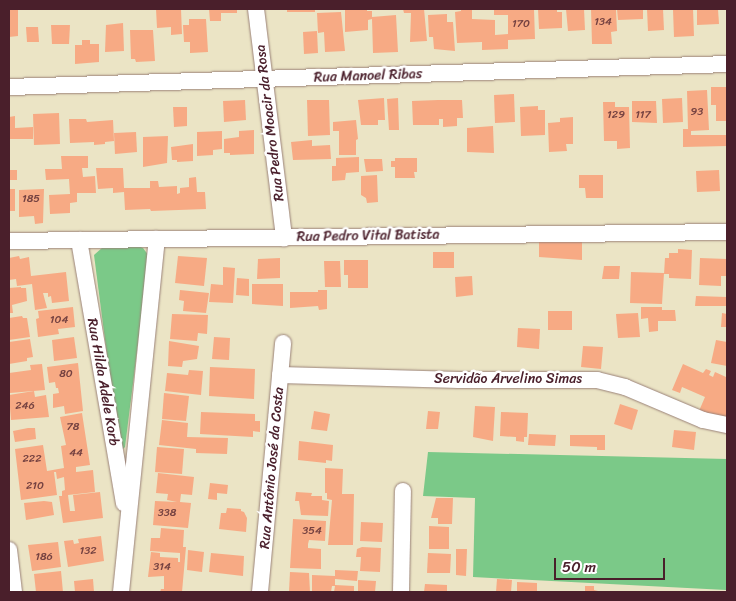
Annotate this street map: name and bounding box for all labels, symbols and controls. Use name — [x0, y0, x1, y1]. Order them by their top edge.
house number: 134 — [594, 15, 612, 29]
house number: 170 — [512, 17, 530, 31]
street label: Rua Pedro Moacir da Rosa — [252, 43, 288, 203]
street label: Rua Manoel Ribas — [314, 66, 422, 86]
house number: 93 — [691, 105, 703, 119]
house number: 129 — [607, 108, 625, 122]
house number: 117 — [635, 108, 651, 122]
house number: 185 — [22, 192, 40, 206]
street label: Rua Pedro Vital Batista — [296, 226, 440, 246]
house number: 104 — [50, 313, 68, 327]
street label: Rua Hilda Adele Korb — [83, 317, 123, 447]
house number: 80 — [59, 367, 73, 381]
street label: Servidão Arvelino Simas — [434, 371, 582, 387]
street label: Rua Antônio José da Costa — [257, 386, 287, 550]
house number: 246 — [15, 399, 35, 413]
house number: 78 — [67, 420, 79, 434]
house number: 44 — [69, 446, 83, 460]
house number: 222 — [22, 452, 42, 466]
house number: 210 — [26, 479, 44, 493]
house number: 338 — [158, 506, 176, 520]
house number: 354 — [302, 524, 322, 538]
house number: 132 — [79, 544, 97, 558]
scale bar — [556, 548, 667, 580]
house number: 186 — [35, 550, 53, 564]
text: 50 m — [562, 554, 596, 580]
house number: 314 — [153, 560, 171, 574]

